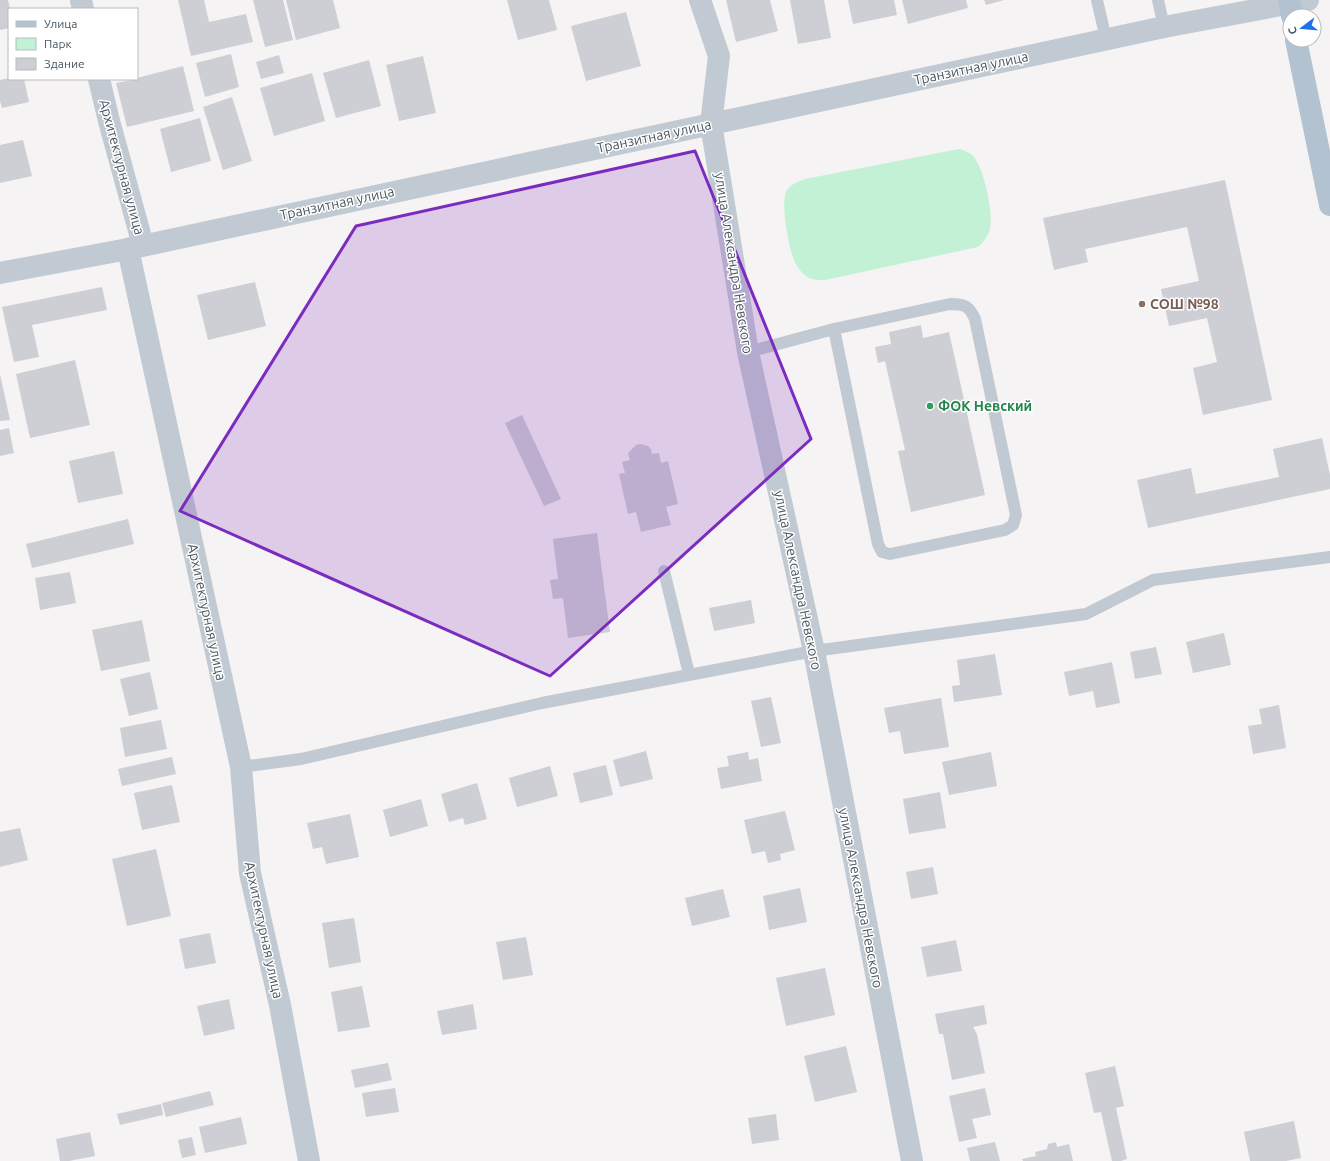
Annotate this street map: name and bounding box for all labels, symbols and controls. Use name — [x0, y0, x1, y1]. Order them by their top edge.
legend — [8, 8, 138, 80]
north arrow — [1282, 8, 1322, 48]
text: Улица — [44, 17, 77, 30]
text: С — [1286, 26, 1299, 36]
text: Парк — [44, 37, 72, 50]
street label: Транзитная улица — [912, 48, 1030, 88]
text: Здание — [44, 57, 85, 70]
street label: Архитектурная улица — [96, 98, 148, 236]
street label: Транзитная улица — [595, 116, 713, 156]
street label: улица Александра Невского — [712, 171, 756, 355]
street label: Транзитная улица — [278, 183, 396, 223]
place label: СОШ №98 — [1150, 296, 1219, 312]
marker: СОШ №98 — [1137, 299, 1147, 309]
place label: ФОК Невский — [938, 398, 1032, 414]
marker: ФОК Невский — [925, 401, 935, 411]
street label: улица Александра Невского — [771, 489, 825, 671]
street label: Архитектурная улица — [185, 542, 229, 682]
street label: улица Александра Невского — [836, 807, 886, 989]
street label: Архитектурная улица — [242, 860, 286, 1000]

